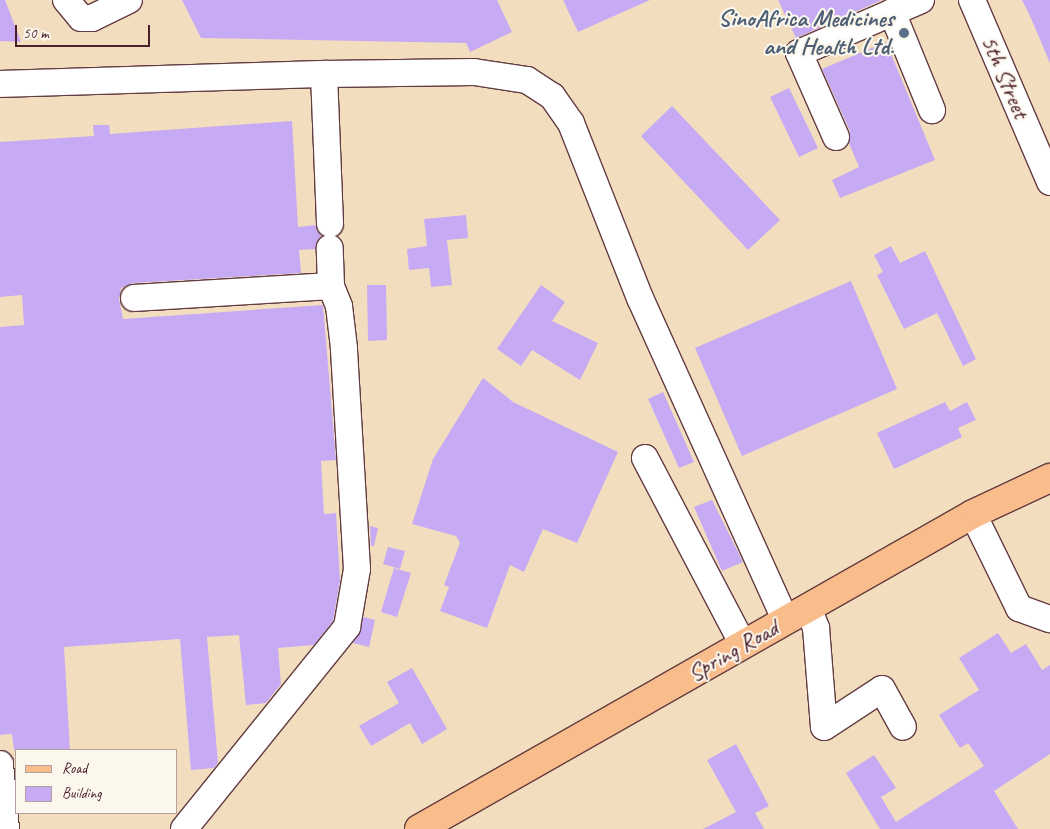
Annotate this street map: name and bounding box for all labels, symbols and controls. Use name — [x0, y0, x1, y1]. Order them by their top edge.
place label: SinoAfrica Medicines and Health Ltd. — [719, 5, 894, 61]
scale bar — [18, 15, 152, 47]
text: 50 m — [23, 24, 49, 43]
marker: SinoAfrica Medicines and Health Ltd. — [898, 27, 910, 39]
street label: 5th Street — [975, 31, 1035, 123]
street label: Spring Road — [683, 614, 783, 688]
legend — [15, 749, 178, 814]
text: Road — [62, 759, 87, 778]
text: Building — [62, 784, 101, 803]

